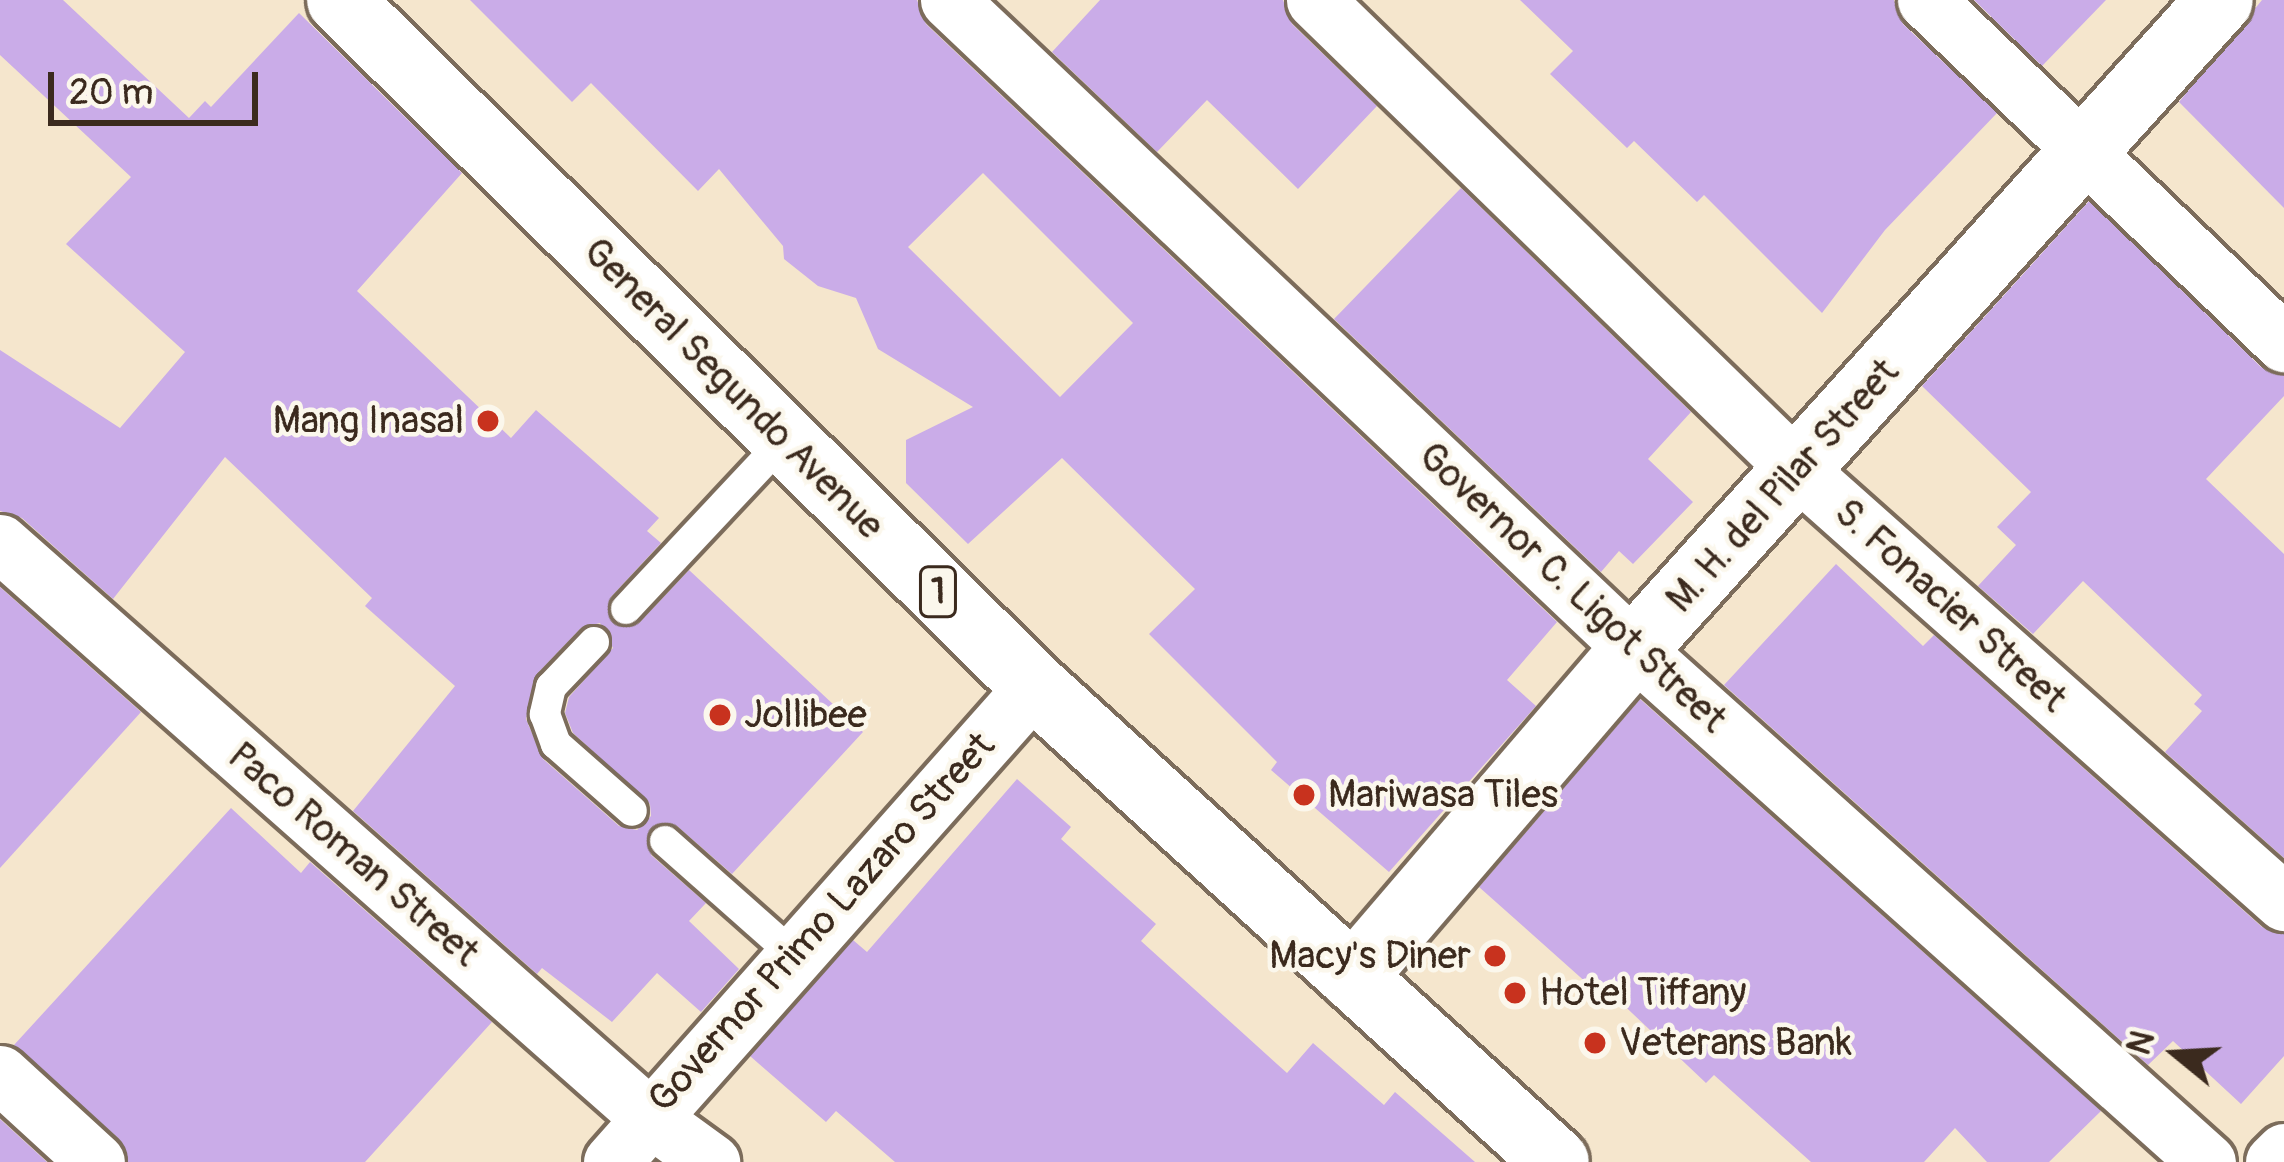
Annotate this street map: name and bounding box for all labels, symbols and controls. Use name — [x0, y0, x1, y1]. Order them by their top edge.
scale bar — [54, 48, 264, 122]
text: 20 m — [69, 70, 154, 115]
street label: General Segundo Avenue — [573, 229, 893, 549]
street label: M. H. del Pilar Street — [1657, 350, 1909, 622]
place label: Mang Inasal — [273, 398, 464, 444]
marker: Mang Inasal — [475, 408, 501, 434]
street label: Governor C. Ligot Street — [1408, 433, 1736, 743]
street label: S. Fonacier Street — [1824, 490, 2076, 722]
road number: 1 — [917, 562, 959, 622]
place label: Jollibee — [744, 692, 867, 738]
marker: Jollibee — [707, 702, 733, 728]
street label: Governor Primo Lazaro Street — [639, 723, 1005, 1123]
street label: Paco Roman Street — [218, 733, 488, 977]
place label: Mariwasa Tiles — [1328, 772, 1558, 818]
marker: Mariwasa Tiles — [1291, 782, 1317, 808]
place label: Macy's Diner — [1269, 933, 1471, 979]
marker: Macy's Diner — [1482, 943, 1508, 969]
place label: Hotel Tiffany — [1539, 970, 1746, 1016]
marker: Hotel Tiffany — [1502, 980, 1528, 1006]
north arrow — [2116, 994, 2236, 1114]
place label: Veterans Bank — [1619, 1020, 1852, 1066]
text: N — [2118, 1026, 2164, 1060]
marker: Veterans Bank — [1582, 1030, 1608, 1056]

